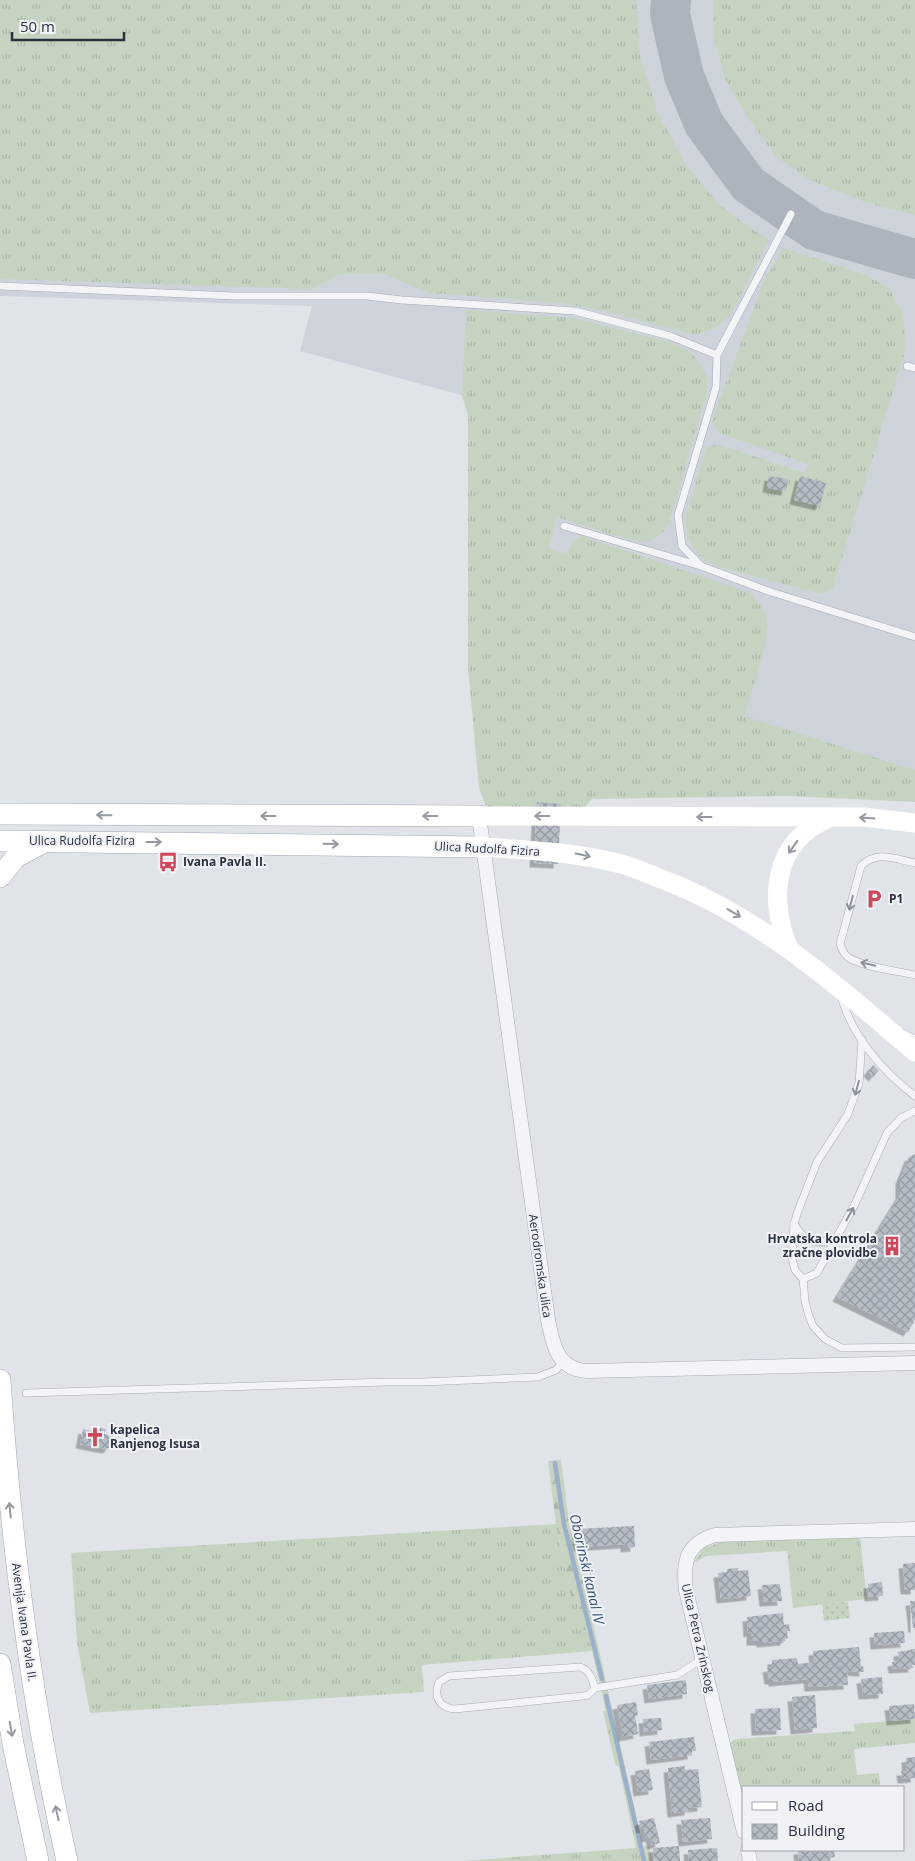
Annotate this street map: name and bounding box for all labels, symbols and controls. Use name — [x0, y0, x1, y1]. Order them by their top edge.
scale bar — [12, 10, 125, 42]
text: 50 m — [20, 16, 55, 36]
one-way arrow — [96, 810, 112, 820]
one-way arrow — [260, 811, 276, 821]
one-way arrow — [422, 811, 438, 821]
one-way arrow — [534, 811, 550, 821]
one-way arrow — [696, 812, 712, 822]
one-way arrow — [859, 813, 875, 822]
street label: Ulica Rudolfa Fizira — [29, 832, 135, 849]
one-way arrow — [145, 837, 161, 847]
street label: Ulica Rudolfa Fizira — [434, 837, 540, 860]
one-way arrow — [322, 839, 339, 849]
one-way arrow — [788, 839, 798, 853]
bus stop icon: Ivana Pavla II. — [157, 851, 179, 873]
one-way arrow — [574, 851, 590, 861]
place label: Ivana Pavla II. — [183, 853, 266, 870]
parking icon: P1 — [863, 888, 885, 910]
place label: P1 — [889, 890, 903, 907]
one-way arrow — [846, 895, 855, 911]
one-way arrow — [726, 908, 740, 918]
one-way arrow — [860, 959, 876, 968]
one-way arrow — [851, 1080, 861, 1096]
one-way arrow — [845, 1206, 855, 1221]
street label: Aerodromska ulica — [525, 1213, 556, 1319]
place label: Hrvatska kontrola zračne plovidbe — [768, 1230, 877, 1261]
building icon: Hrvatska kontrola zračne plovidbe — [881, 1235, 903, 1257]
place label: kapelica Ranjenog Isusa — [110, 1421, 200, 1452]
church icon: kapelica Ranjenog Isusa — [84, 1426, 106, 1448]
one-way arrow — [6, 1502, 15, 1518]
water label: Oborinski kanal IV — [566, 1512, 610, 1627]
street label: Avenija Ivana Pavla II. — [8, 1562, 41, 1682]
street label: Ulica Petra Zrinskog — [678, 1582, 719, 1694]
one-way arrow — [6, 1721, 16, 1737]
legend — [742, 1786, 905, 1851]
text: Road — [788, 1795, 824, 1815]
one-way arrow — [51, 1806, 61, 1822]
text: Building — [788, 1820, 845, 1840]

